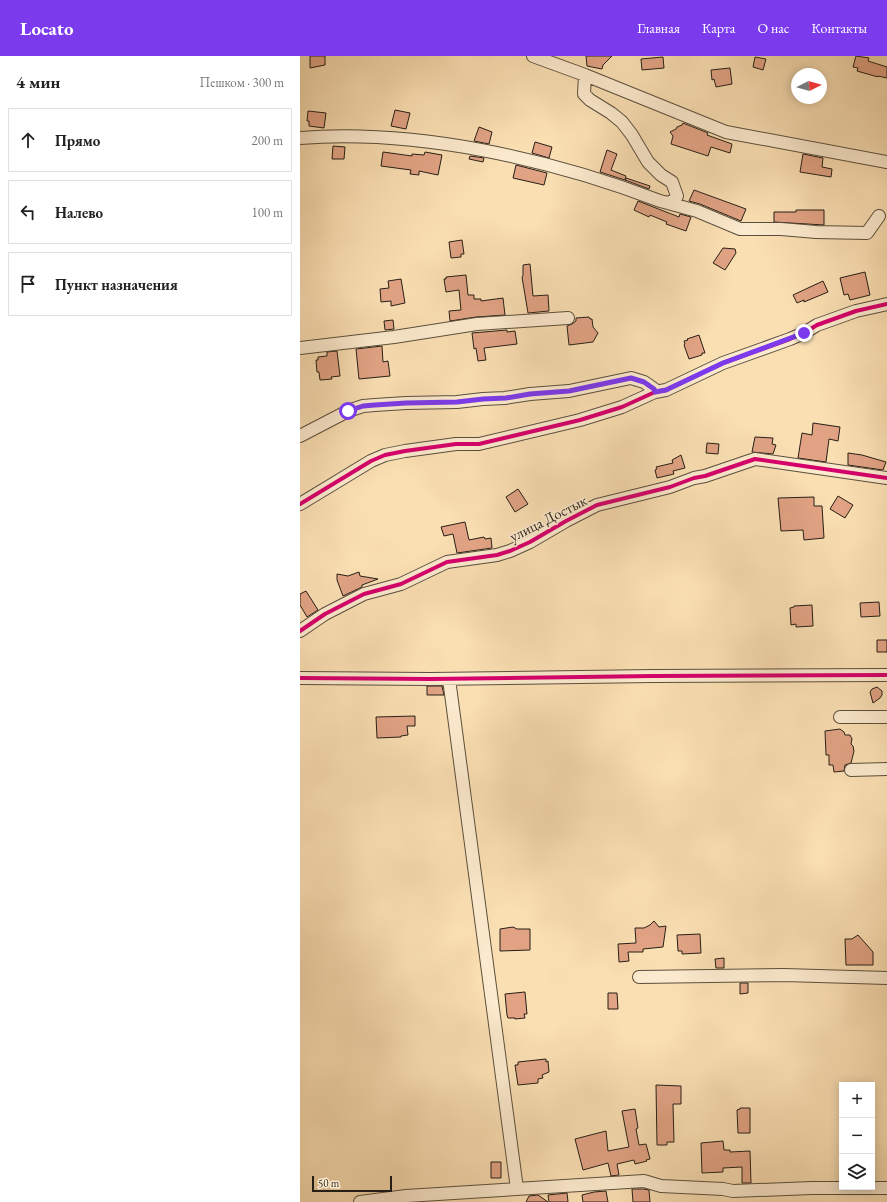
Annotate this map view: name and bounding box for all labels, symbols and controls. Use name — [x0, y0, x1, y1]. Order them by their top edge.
text: Locato — [20, 16, 74, 41]
text: Главная — [637, 19, 680, 37]
text: Карта — [702, 19, 735, 37]
text: О нас — [757, 19, 789, 37]
text: Контакты — [811, 19, 867, 37]
north arrow — [791, 68, 827, 104]
text: 4 мин — [16, 71, 60, 93]
text: Пешком · 300 m — [200, 74, 284, 91]
icon: ahead — [17, 129, 39, 151]
text: Прямо — [55, 131, 100, 150]
text: 200 m — [252, 132, 283, 149]
icon: left — [17, 201, 39, 223]
text: Налево — [55, 203, 103, 222]
text: 100 m — [252, 204, 283, 221]
icon: arrive — [17, 273, 39, 295]
text: Пункт назначения — [55, 275, 178, 294]
route end — [795, 324, 813, 342]
route start — [339, 402, 357, 420]
street label: улица Достык — [506, 490, 590, 546]
map controls — [839, 1082, 875, 1190]
button: + — [839, 1082, 875, 1118]
button: − — [839, 1118, 875, 1154]
button: layers — [839, 1154, 875, 1190]
scale bar — [312, 1174, 392, 1193]
text: 50 m — [318, 1176, 339, 1190]

